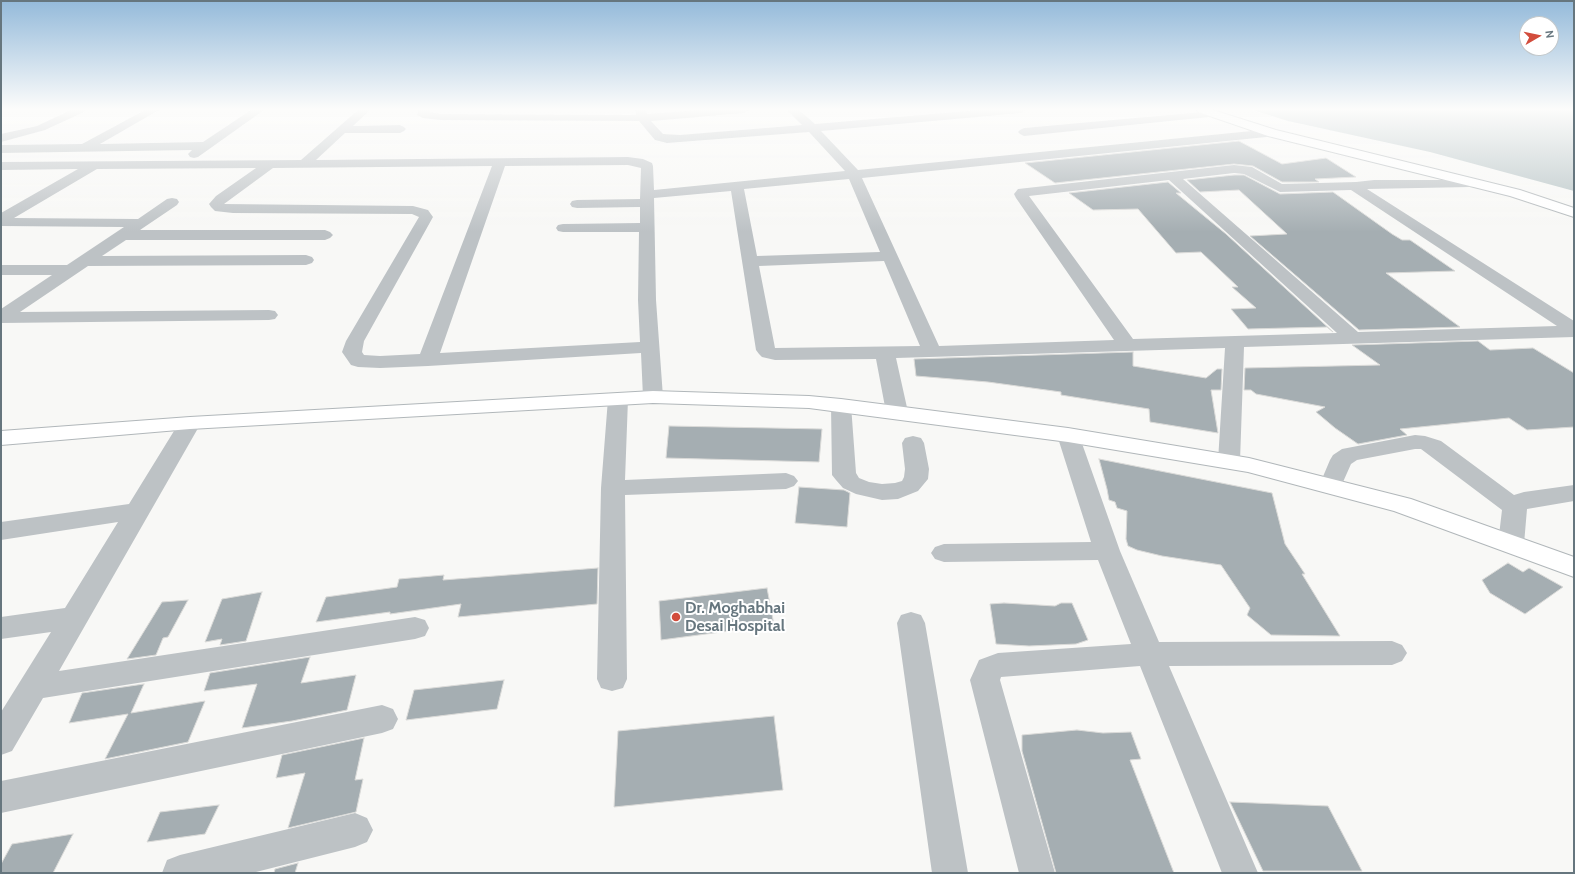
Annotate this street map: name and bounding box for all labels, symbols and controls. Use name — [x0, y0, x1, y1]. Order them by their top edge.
north arrow — [1519, 16, 1559, 56]
text: N — [1542, 29, 1557, 39]
place label: Dr. Moghabhai Desai Hospital — [685, 598, 785, 636]
marker: Dr. Moghabhai Desai Hospital — [670, 611, 682, 623]

